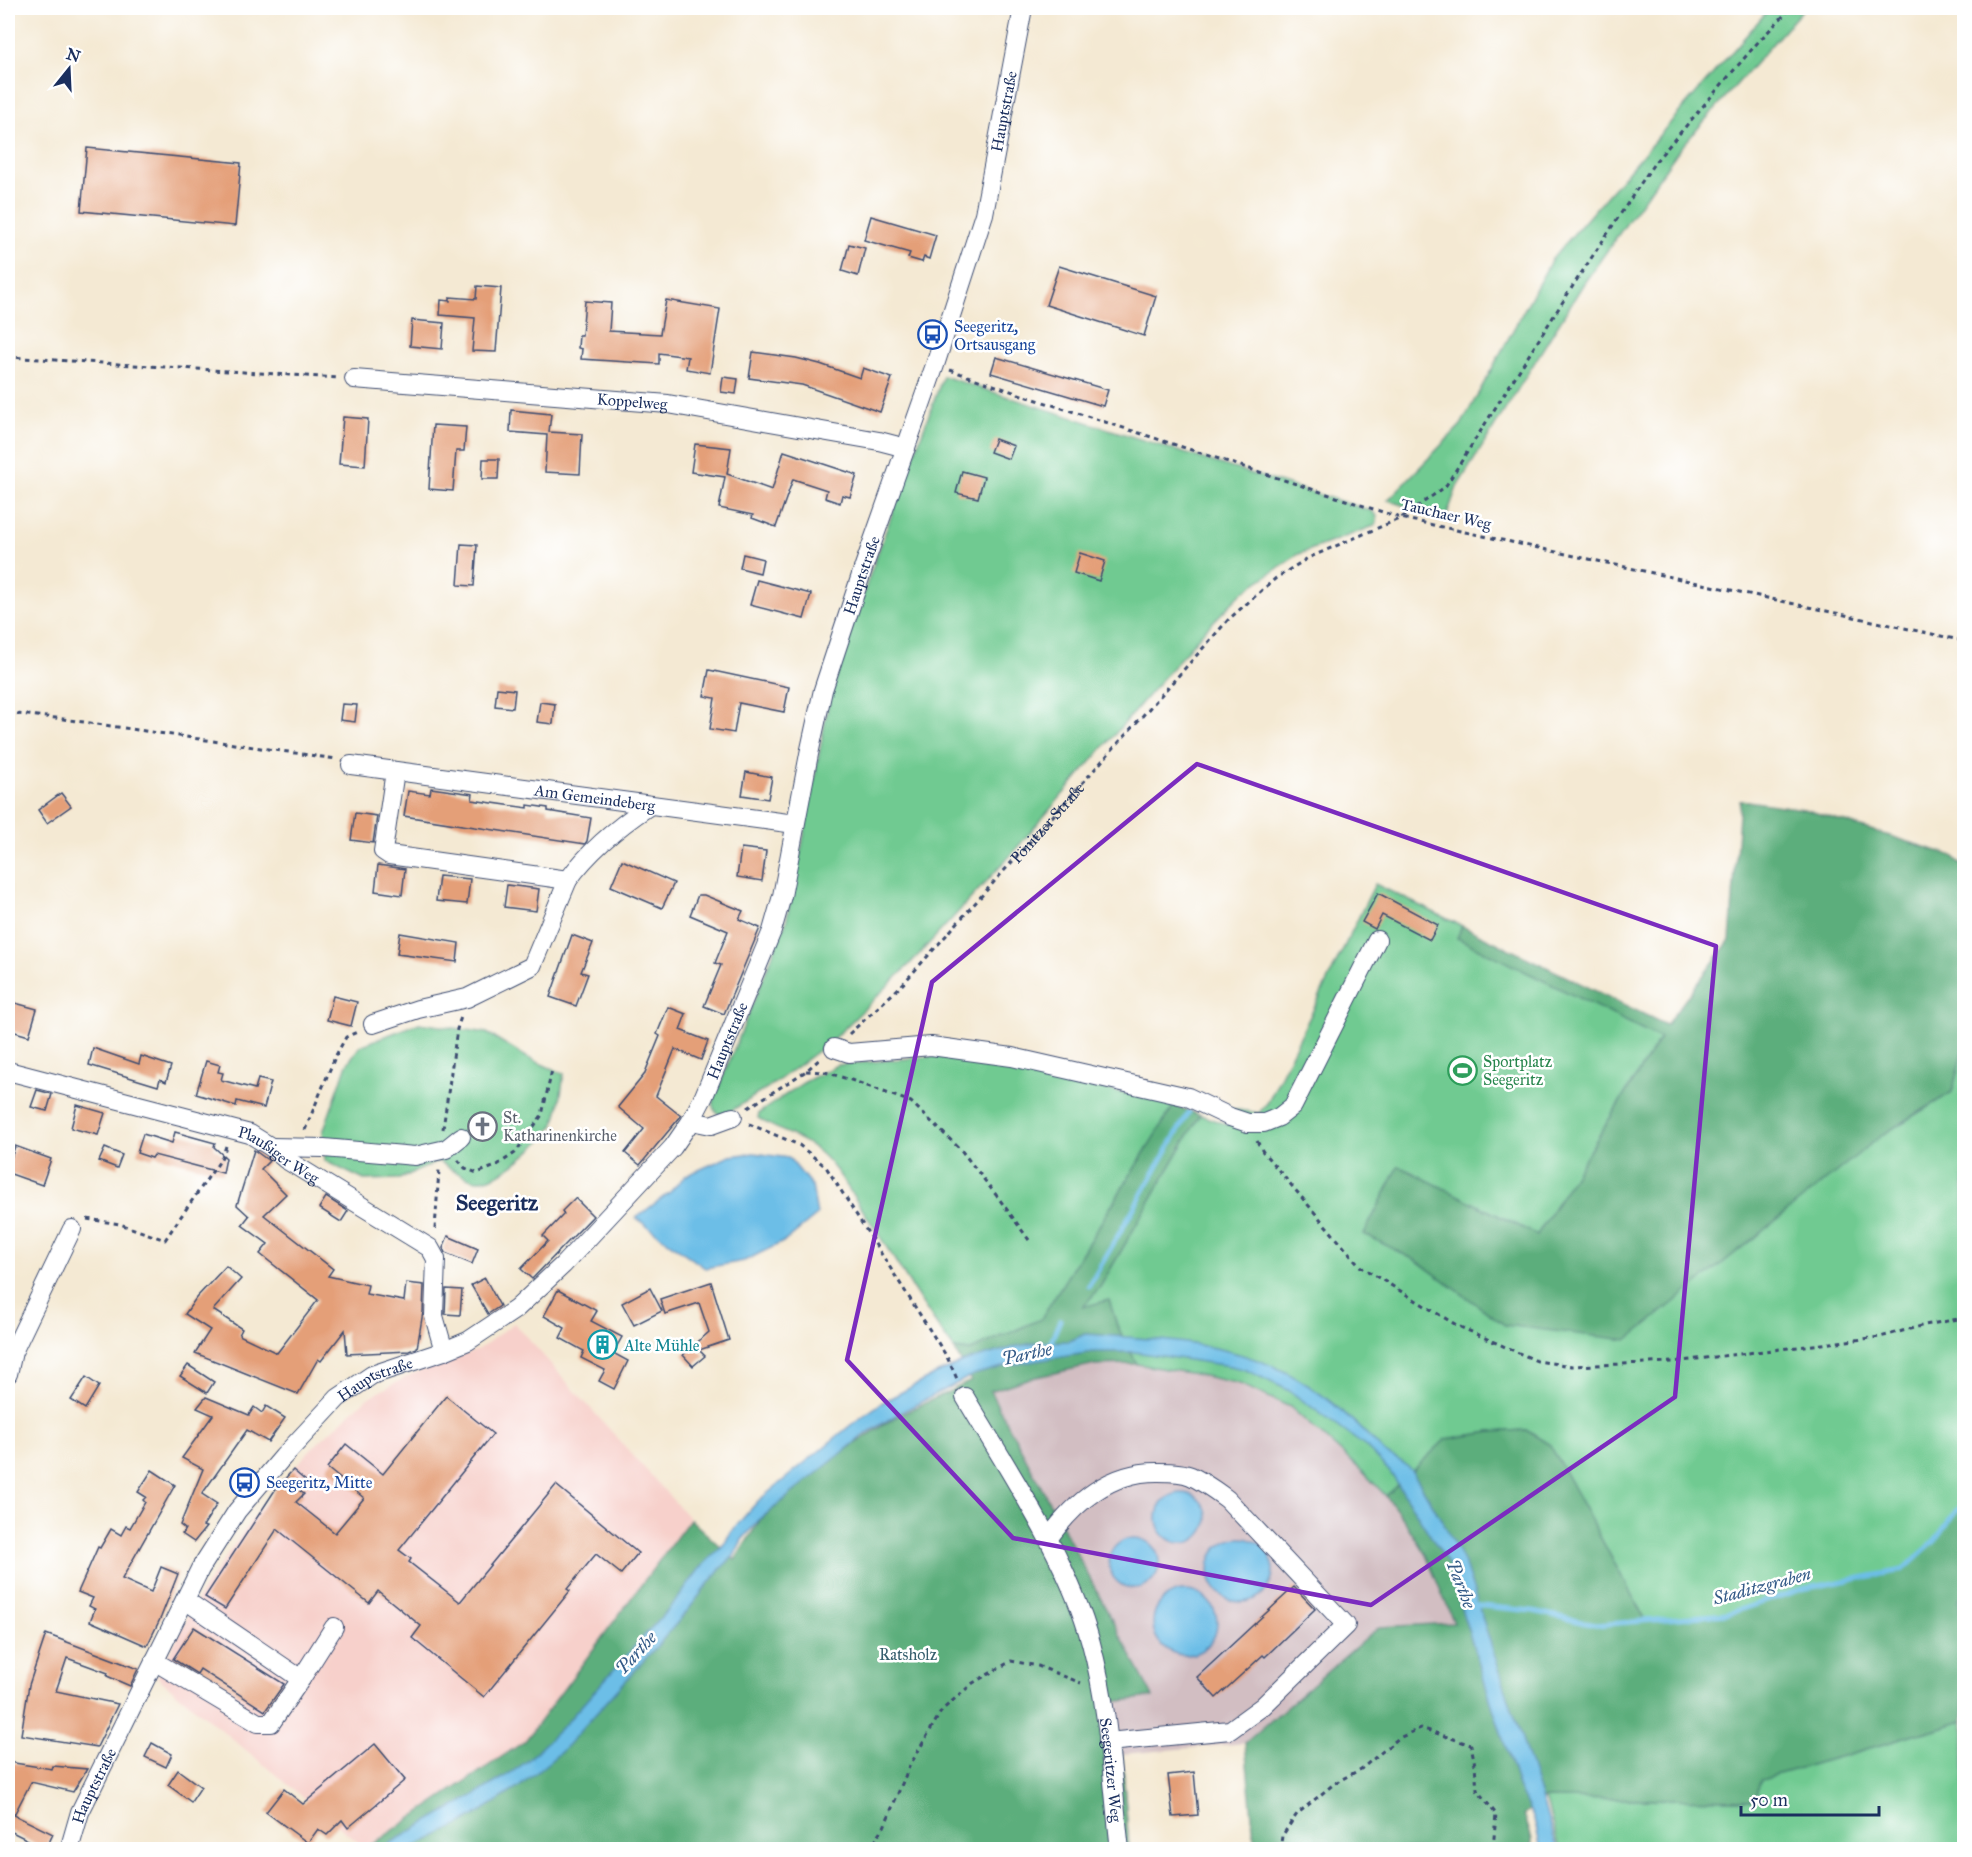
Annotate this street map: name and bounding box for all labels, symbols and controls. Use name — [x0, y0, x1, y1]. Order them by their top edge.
north arrow — [39, 39, 99, 99]
text: N — [64, 44, 83, 66]
street label: Hauptstraße — [986, 69, 1020, 153]
place label: Seegeritz, Ortsausgang — [954, 317, 1036, 355]
bus stop icon: Seegeritz, Ortsausgang — [917, 319, 949, 351]
street label: Koppelweg — [596, 389, 669, 414]
street label: Tauchaer Weg — [1399, 494, 1494, 535]
street label: Hauptstraße — [839, 533, 884, 617]
street label: Pönitzer Straße — [1006, 778, 1088, 867]
street label: Am Gemeindeberg — [532, 780, 657, 816]
street label: Hauptstraße — [702, 999, 751, 1082]
place label: Sportplatz Seegeritz — [1483, 1052, 1553, 1090]
sports icon: Sportplatz Seegeritz — [1446, 1054, 1478, 1086]
place label: St. Katharinenkirche — [503, 1108, 617, 1145]
church icon: St. Katharinenkirche — [466, 1110, 498, 1142]
street label: Plaußiger Weg — [236, 1122, 323, 1188]
district label: Seegeritz — [456, 1189, 539, 1216]
building icon: Alte Mühle — [587, 1329, 619, 1361]
place label: Alte Mühle — [623, 1336, 700, 1355]
water label: Parthe — [1000, 1338, 1055, 1370]
street label: Hauptstraße — [333, 1353, 415, 1405]
bus stop icon: Seegeritz, Mitte — [229, 1466, 261, 1498]
place label: Seegeritz, Mitte — [266, 1473, 373, 1493]
water label: Parthe — [1442, 1557, 1481, 1613]
water label: Staditzgraben — [1710, 1562, 1814, 1610]
water label: Parthe — [611, 1626, 662, 1679]
park label: Ratsholz — [879, 1645, 938, 1664]
street label: Seegeritzer Weg — [1096, 1717, 1127, 1824]
street label: Hauptstraße — [68, 1744, 120, 1826]
scale bar — [1741, 1779, 1879, 1817]
text: 50 m — [1750, 1789, 1788, 1811]

